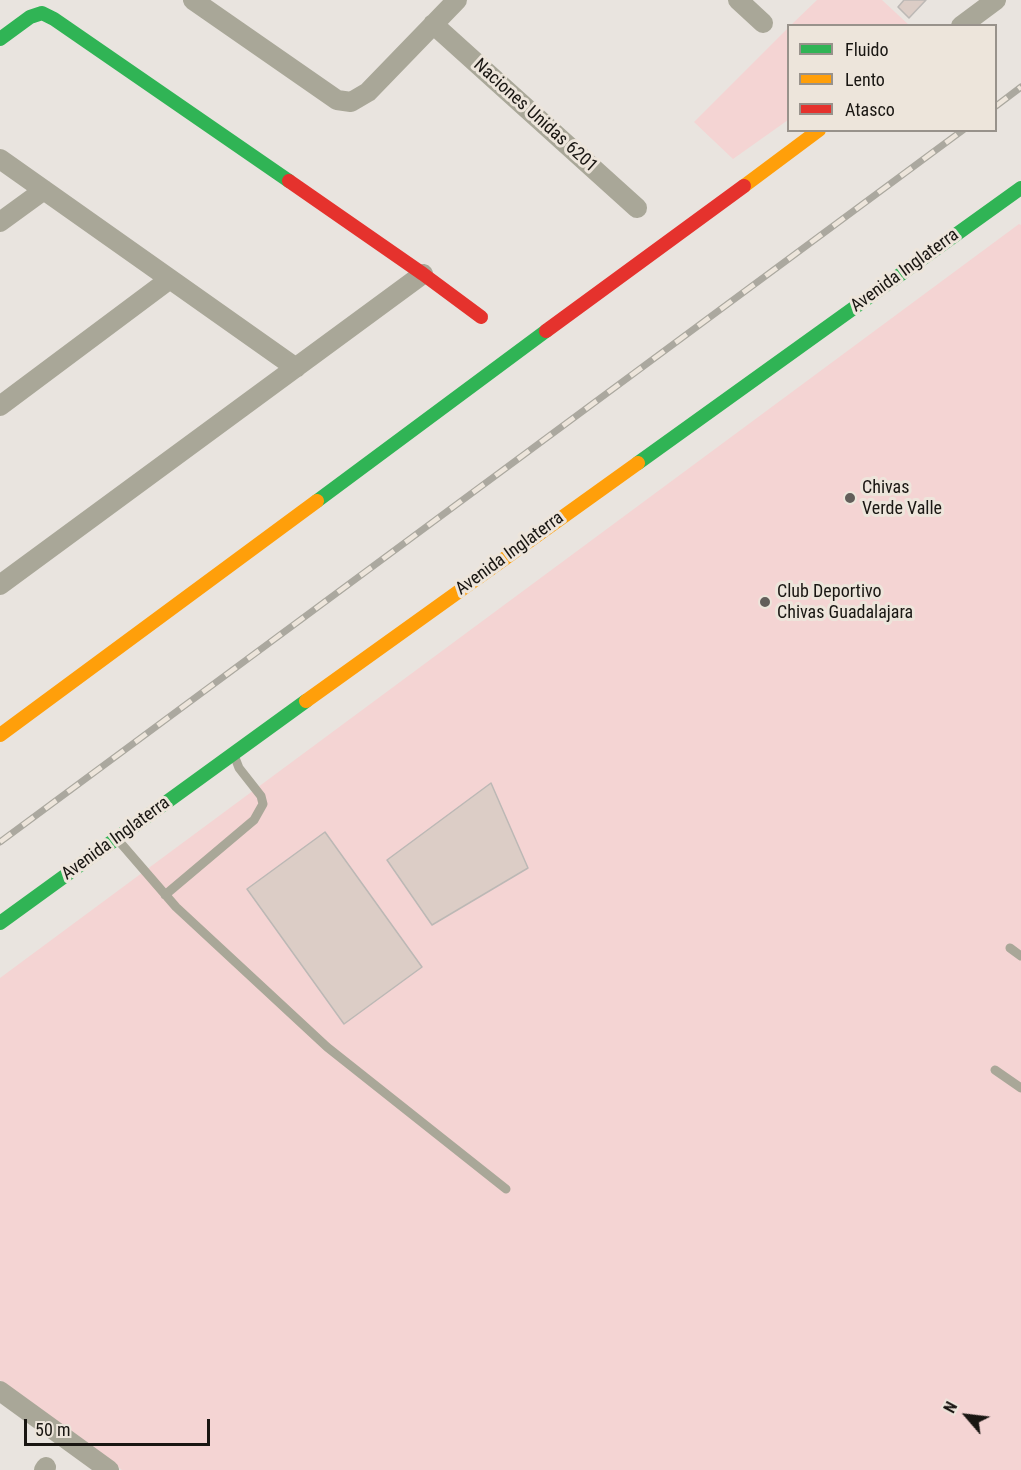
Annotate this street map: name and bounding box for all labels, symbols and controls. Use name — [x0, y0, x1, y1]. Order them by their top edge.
legend — [787, 24, 997, 132]
text: Fluido — [845, 39, 889, 60]
street label: Naciones Unidas 6201 — [469, 55, 601, 177]
text: Lento — [845, 69, 885, 90]
text: Atasco — [845, 99, 895, 120]
street label: Avenida Inglaterra — [847, 225, 963, 317]
place label: Chivas Verde Valle — [862, 477, 942, 520]
marker: Chivas Verde Valle — [843, 491, 857, 505]
street label: Avenida Inglaterra — [452, 508, 568, 600]
place label: Club Deportivo Chivas Guadalajara — [777, 581, 913, 624]
marker: Club Deportivo Chivas Guadalajara — [758, 595, 772, 609]
street label: Avenida Inglaterra — [58, 793, 174, 885]
north arrow — [937, 1386, 997, 1446]
text: N — [940, 1399, 961, 1416]
scale bar — [27, 1407, 213, 1445]
text: 50 m — [35, 1419, 70, 1440]

